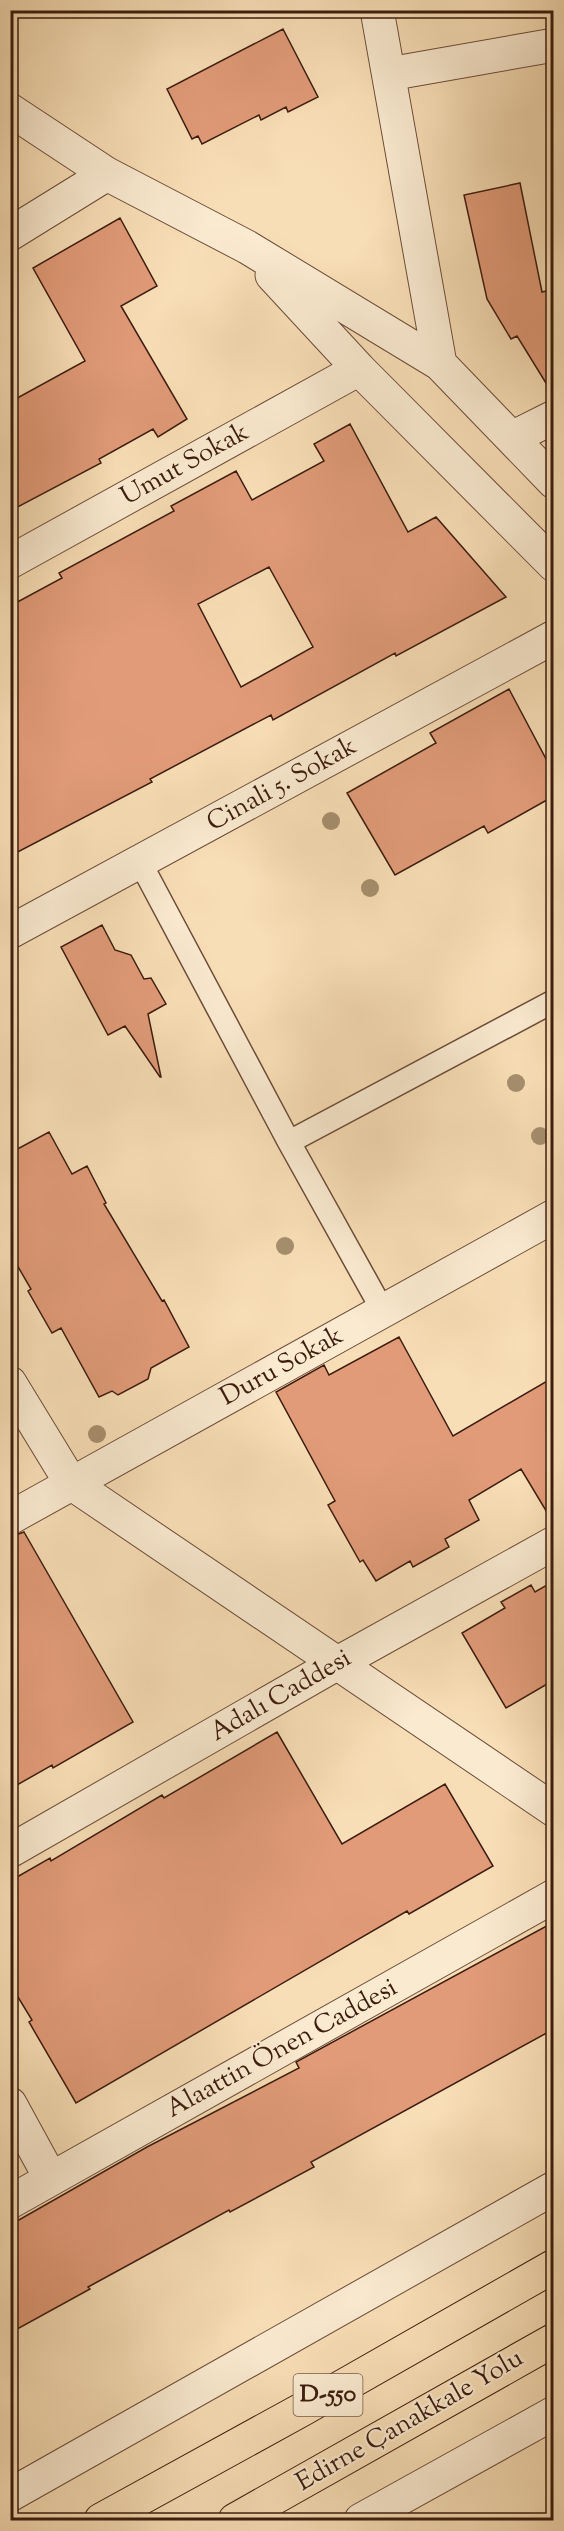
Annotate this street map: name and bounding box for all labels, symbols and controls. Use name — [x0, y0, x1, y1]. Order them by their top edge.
street label: Umut Sokak — [114, 414, 256, 516]
street label: Cinali 5. Sokak — [200, 728, 364, 842]
street label: Duru Sokak — [214, 1318, 350, 1416]
street label: Adalı Caddesi — [204, 1641, 358, 1751]
street label: Alaattin Önen Caddesi — [160, 1970, 404, 2128]
street label: Edirne Çanakkale Yolu — [289, 2341, 531, 2501]
road number: D-550 — [294, 2374, 362, 2416]

